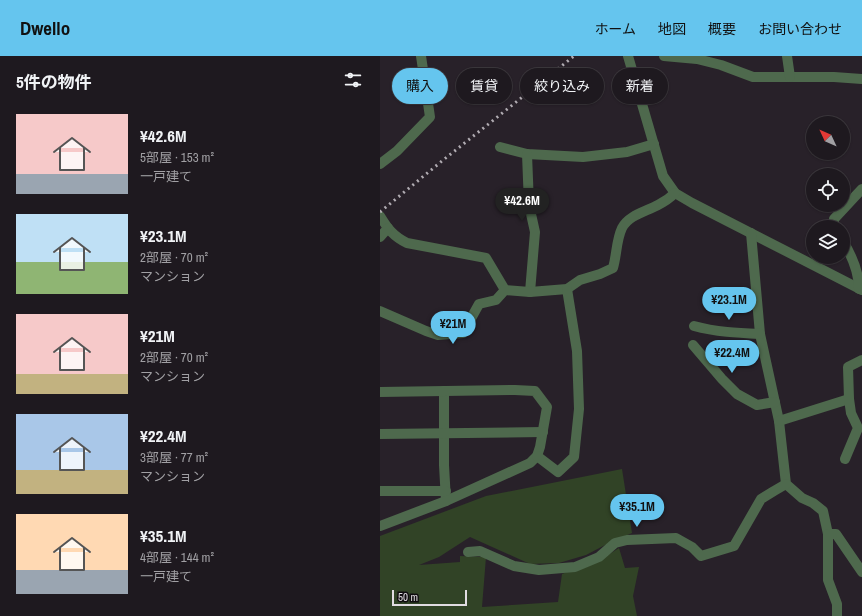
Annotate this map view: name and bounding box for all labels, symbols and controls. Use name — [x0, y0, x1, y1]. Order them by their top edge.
text: Dwello — [20, 15, 70, 41]
text: ホーム — [594, 20, 636, 38]
text: 地図 — [658, 20, 686, 38]
text: 概要 — [708, 20, 736, 38]
text: お問い合わせ — [758, 20, 842, 38]
chip: 購入 — [392, 68, 448, 104]
chip: 賃貸 — [456, 68, 512, 104]
chip: 絞り込み — [520, 68, 604, 104]
chip: 新着 — [612, 68, 668, 104]
icon: filters — [342, 69, 364, 91]
text: 5件の物件 — [16, 70, 92, 93]
north arrow — [806, 116, 850, 160]
map controls — [806, 116, 850, 264]
text: ¥42.6M — [140, 124, 187, 147]
icon: home — [48, 130, 96, 178]
text: 5部屋 · 153 m² — [140, 149, 214, 166]
text: 一戸建て — [140, 168, 192, 185]
button: locate — [806, 168, 850, 212]
pin: ¥42.6M — [489, 188, 555, 222]
text: ¥42.6M — [504, 192, 540, 209]
button: layers — [806, 220, 850, 264]
text: ¥23.1M — [140, 224, 187, 247]
icon: home — [48, 230, 96, 278]
text: 2部屋 · 70 m² — [140, 249, 208, 266]
text: マンション — [140, 268, 205, 285]
pin: ¥23.1M — [696, 287, 762, 321]
text: ¥23.1M — [711, 291, 747, 308]
pin: ¥21M — [429, 311, 477, 345]
text: ¥21M — [440, 315, 466, 332]
text: ¥21M — [140, 324, 175, 347]
icon: home — [48, 330, 96, 378]
pin: ¥22.4M — [699, 340, 765, 374]
text: ¥22.4M — [714, 344, 750, 361]
text: 2部屋 · 70 m² — [140, 349, 208, 366]
text: マンション — [140, 368, 205, 385]
text: ¥22.4M — [140, 424, 187, 447]
icon: home — [48, 430, 96, 478]
text: 3部屋 · 77 m² — [140, 449, 208, 466]
text: マンション — [140, 468, 205, 485]
pin: ¥35.1M — [604, 494, 670, 528]
text: ¥35.1M — [619, 498, 655, 515]
text: ¥35.1M — [140, 524, 187, 547]
icon: home — [48, 530, 96, 578]
text: 4部屋 · 144 m² — [140, 549, 214, 566]
text: 一戸建て — [140, 568, 192, 585]
scale bar — [392, 588, 467, 607]
text: 50 m — [398, 590, 418, 604]

